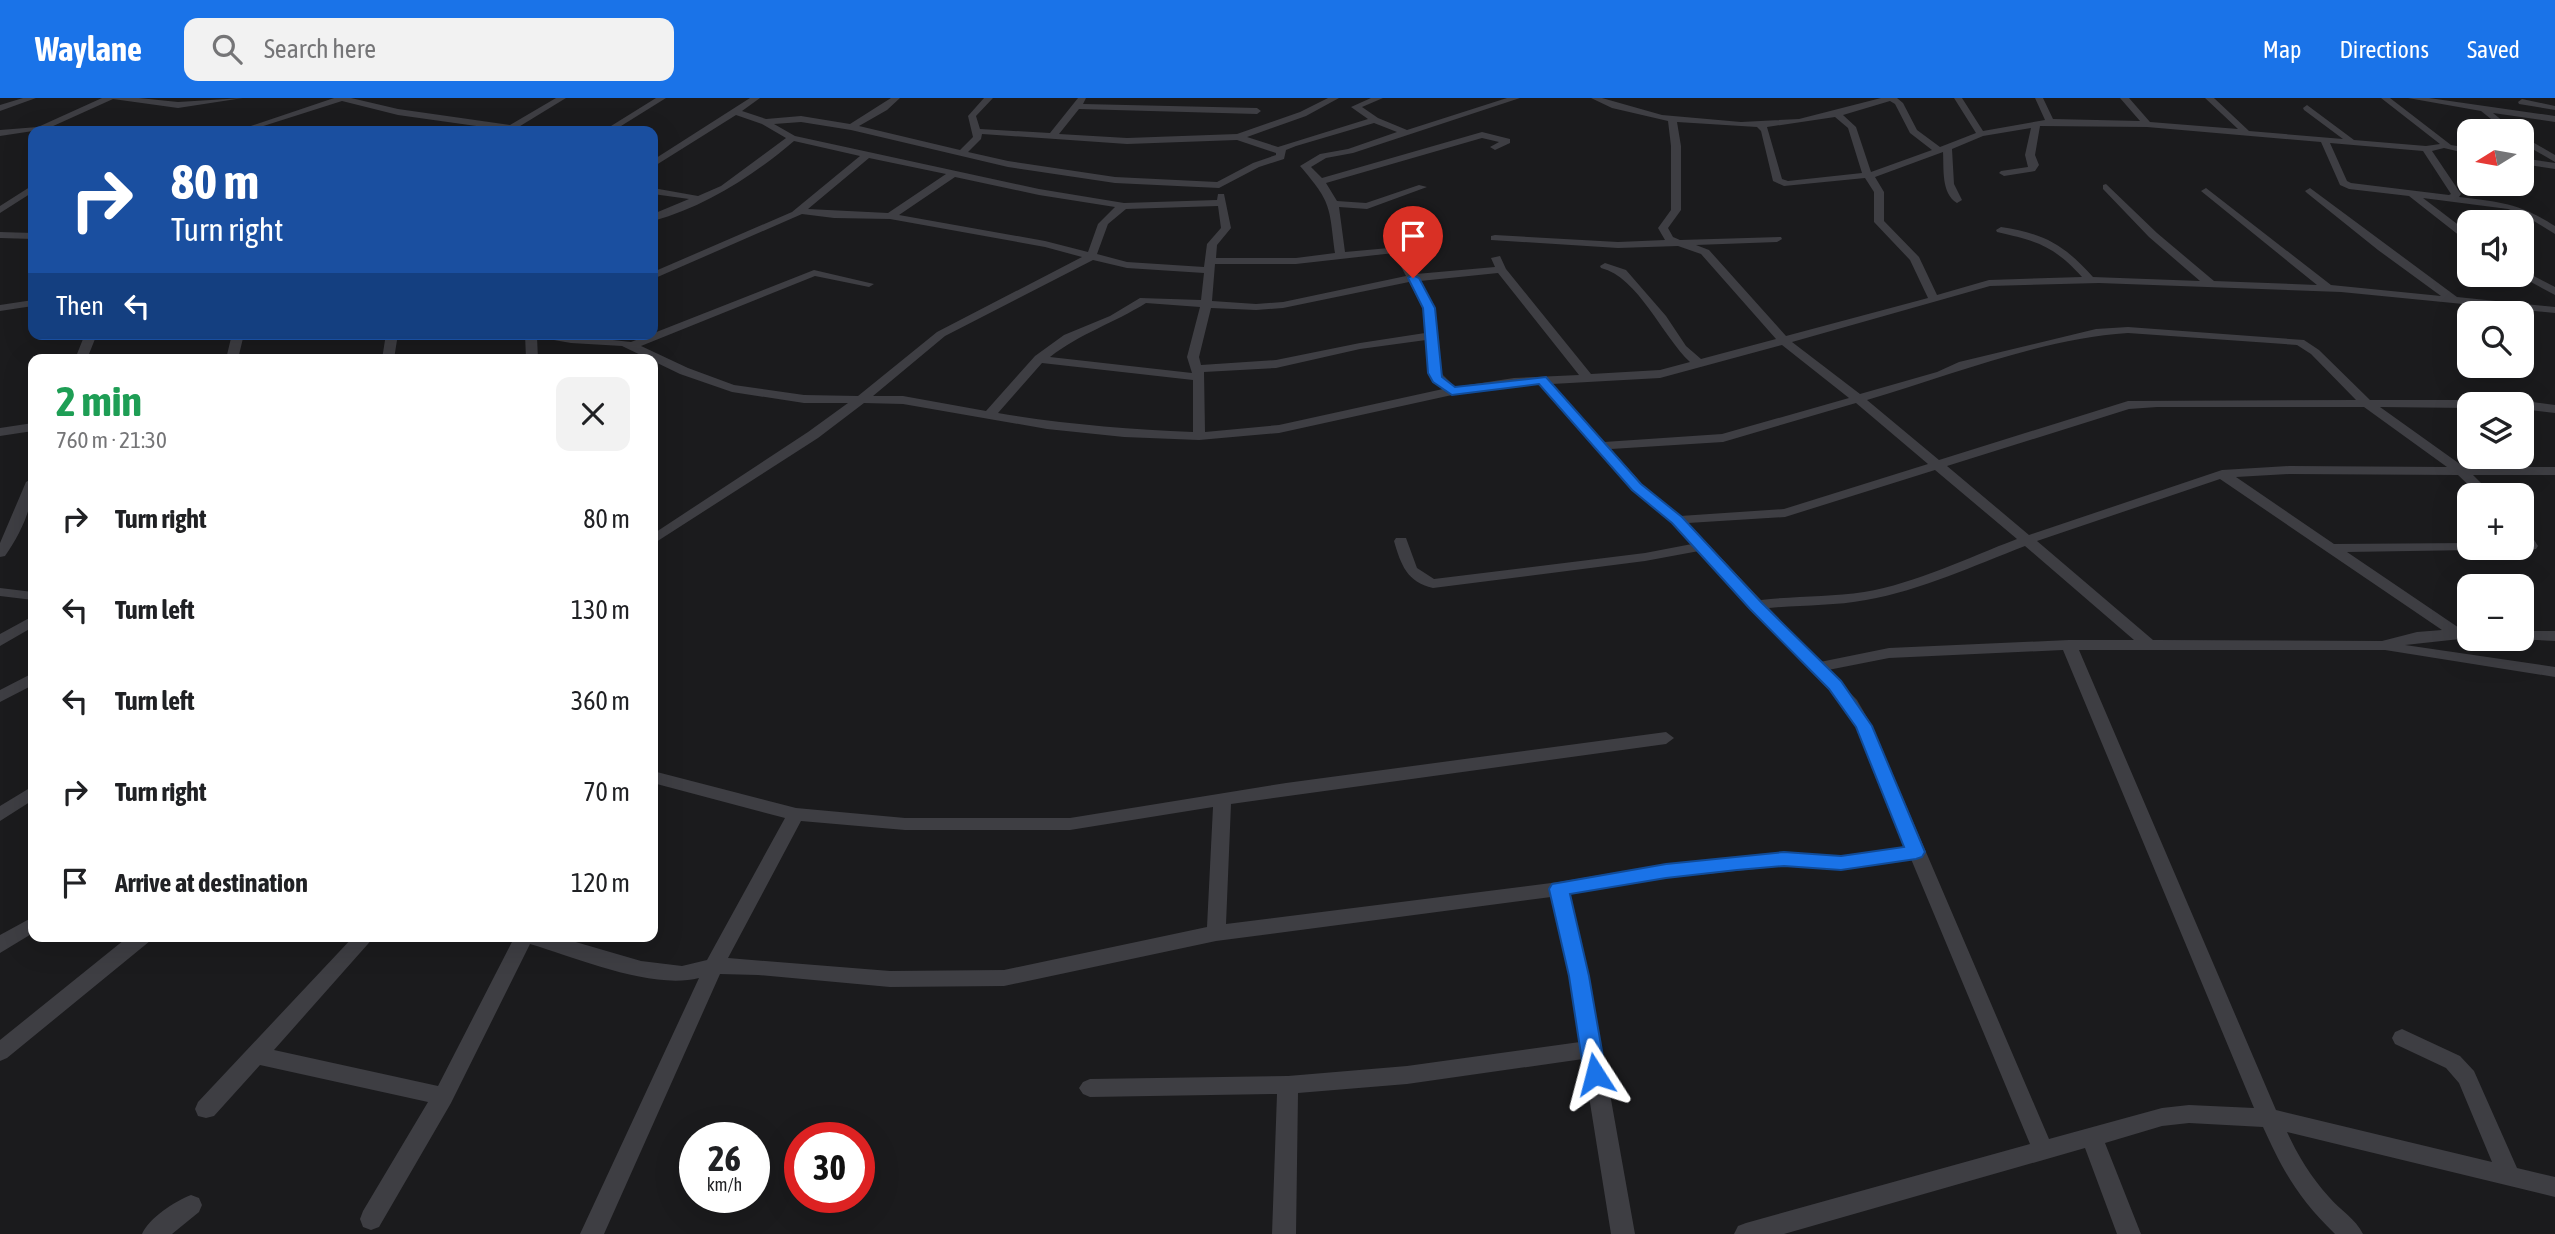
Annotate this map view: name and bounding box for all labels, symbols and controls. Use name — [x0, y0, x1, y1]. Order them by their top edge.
search box — [184, 18, 674, 81]
text: Waylane — [35, 30, 142, 68]
icon: search — [208, 30, 246, 68]
text: Search here — [264, 34, 376, 64]
text: Map — [2263, 36, 2301, 63]
text: Directions — [2339, 36, 2429, 63]
text: Saved — [2467, 36, 2520, 63]
north arrow — [2457, 119, 2534, 196]
map controls — [2457, 119, 2534, 651]
text: 80 m — [171, 153, 259, 209]
icon: right — [56, 154, 147, 245]
pin — [1383, 206, 1443, 278]
button: sound — [2457, 210, 2534, 287]
text: Turn right — [171, 211, 284, 248]
icon: arrive — [1394, 217, 1432, 255]
icon: left — [118, 287, 156, 325]
text: Then — [56, 291, 104, 321]
button: search — [2457, 301, 2534, 378]
text: 2 min — [56, 377, 142, 425]
button: close — [556, 377, 630, 451]
button: layers — [2457, 392, 2534, 469]
text: 760 m · 21:30 — [56, 427, 167, 453]
button: + — [2457, 483, 2534, 560]
icon: right — [56, 500, 94, 538]
text: Turn right — [115, 504, 206, 534]
text: 80 m — [583, 504, 630, 534]
button: − — [2457, 574, 2534, 651]
icon: left — [56, 591, 94, 629]
text: Turn left — [115, 595, 195, 625]
text: 130 m — [571, 595, 630, 625]
icon: left — [56, 682, 94, 720]
text: Turn left — [115, 686, 195, 716]
text: 360 m — [571, 686, 630, 716]
icon: right — [56, 773, 94, 811]
text: Turn right — [115, 777, 206, 807]
text: 70 m — [583, 777, 630, 807]
icon: arrive — [56, 864, 94, 902]
text: Arrive at destination — [115, 868, 308, 898]
text: 120 m — [571, 868, 630, 898]
position arrow — [1558, 1037, 1632, 1111]
speed limit sign: 30 — [784, 1122, 875, 1213]
text: 26 — [708, 1138, 741, 1178]
text: km/h — [707, 1174, 742, 1195]

